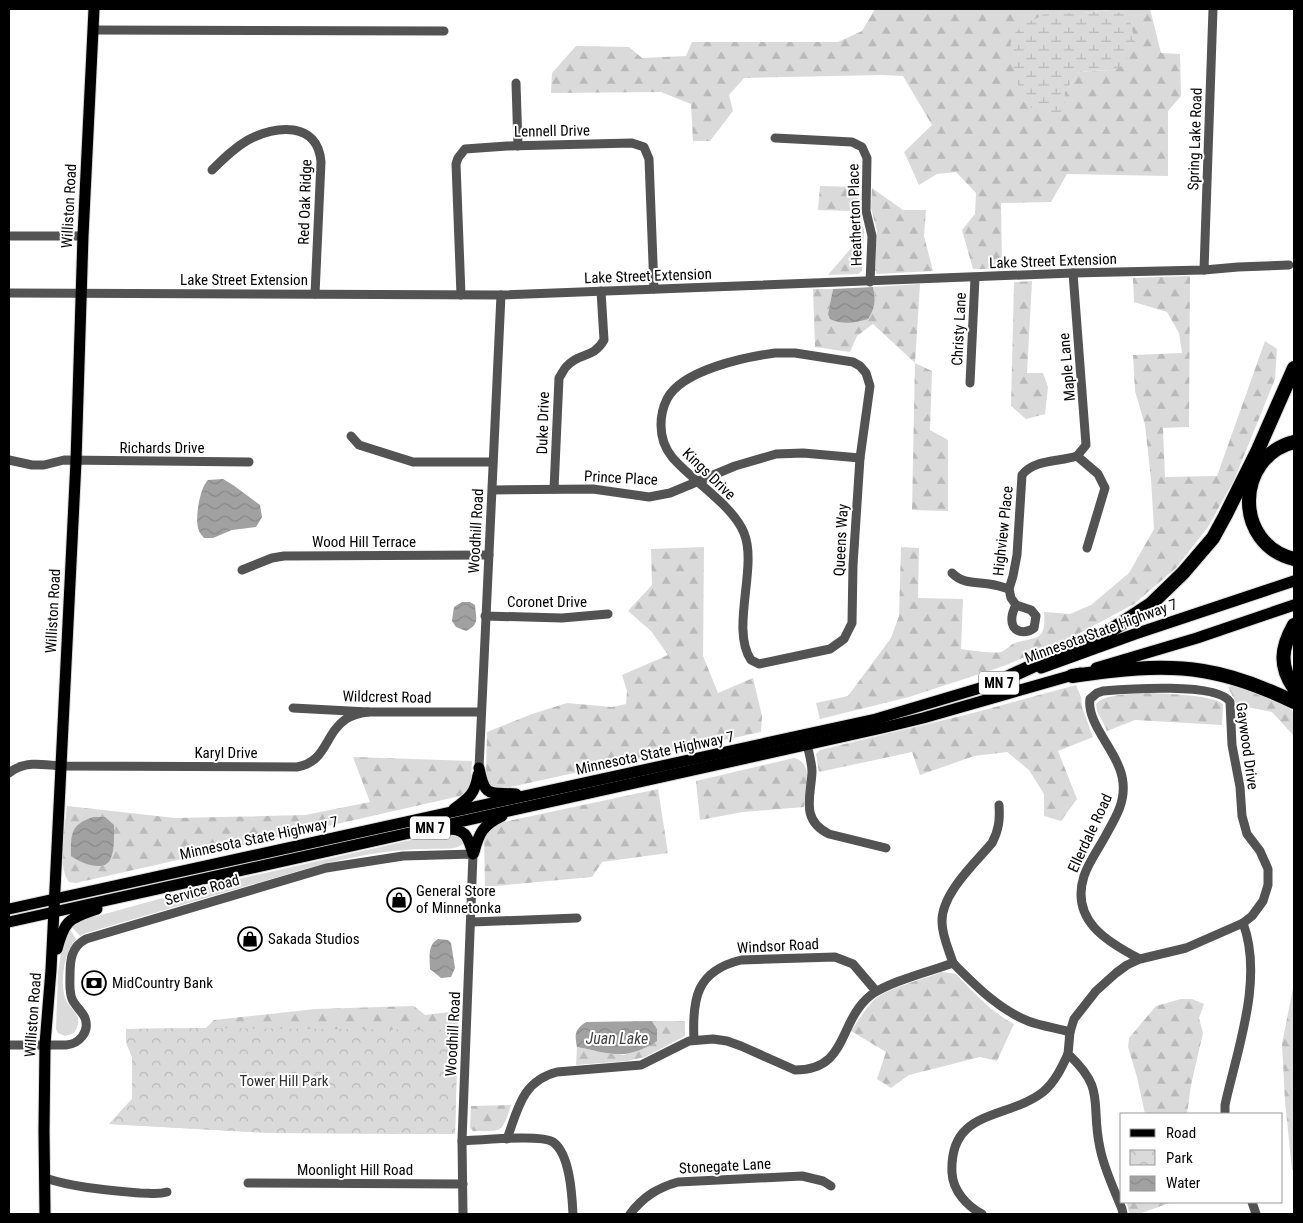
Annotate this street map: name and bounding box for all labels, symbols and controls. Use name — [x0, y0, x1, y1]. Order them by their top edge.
street label: Spring Lake Road — [1184, 87, 1206, 191]
street label: Lennell Drive — [514, 121, 590, 141]
street label: Red Oak Ridge — [295, 159, 315, 245]
street label: Williston Road — [58, 163, 80, 249]
street label: Heatherton Place — [844, 163, 866, 267]
street label: Lake Street Extension — [989, 250, 1117, 272]
street label: Lake Street Extension — [584, 265, 712, 287]
street label: Lake Street Extension — [180, 271, 308, 289]
street label: Christy Lane — [948, 292, 970, 366]
street label: Maple Lane — [1055, 332, 1079, 402]
street label: Duke Drive — [533, 391, 553, 455]
street label: Richards Drive — [120, 439, 204, 457]
street label: Kings Drive — [679, 444, 739, 504]
street label: Prince Place — [584, 467, 658, 489]
street label: Highview Place — [989, 485, 1017, 577]
street label: Woodhill Road — [465, 488, 487, 574]
street label: Queens Way — [830, 503, 852, 577]
street label: Wood Hill Terrace — [312, 533, 416, 551]
street label: Williston Road — [42, 568, 64, 654]
street label: Coronet Drive — [507, 593, 587, 611]
street label: Minnesota State Highway 7 — [1022, 595, 1180, 667]
road number: MN 7 — [979, 671, 1019, 694]
street label: Wildcrest Road — [342, 687, 432, 707]
street label: Gaywood Drive — [1232, 701, 1262, 791]
street label: Minnesota State Highway 7 — [574, 727, 736, 779]
street label: Karyl Drive — [194, 744, 258, 762]
street label: Ellerdale Road — [1064, 791, 1116, 875]
street label: Minnesota State Highway 7 — [178, 812, 340, 864]
road number: MN 7 — [410, 816, 450, 840]
street label: Service Road — [163, 871, 241, 909]
place label: General Store of Minnetonka — [416, 882, 501, 917]
shop icon: General Store of Minnetonka — [386, 887, 412, 913]
shop icon: Sakada Studios — [237, 926, 263, 952]
place label: Sakada Studios — [268, 930, 360, 948]
street label: Windsor Road — [737, 935, 819, 957]
bank icon: MidCountry Bank — [81, 970, 107, 996]
street label: Williston Road — [21, 972, 45, 1058]
place label: MidCountry Bank — [112, 974, 213, 992]
street label: Woodhill Road — [442, 991, 464, 1077]
water label: Juan Lake — [586, 1029, 648, 1048]
park label: Tower Hill Park — [239, 1072, 329, 1090]
legend — [1120, 1113, 1283, 1203]
text: Road — [1166, 1124, 1196, 1142]
text: Park — [1166, 1149, 1193, 1167]
street label: Stonegate Lane — [679, 1155, 771, 1177]
street label: Moonlight Hill Road — [297, 1161, 413, 1179]
text: Water — [1166, 1174, 1201, 1192]

